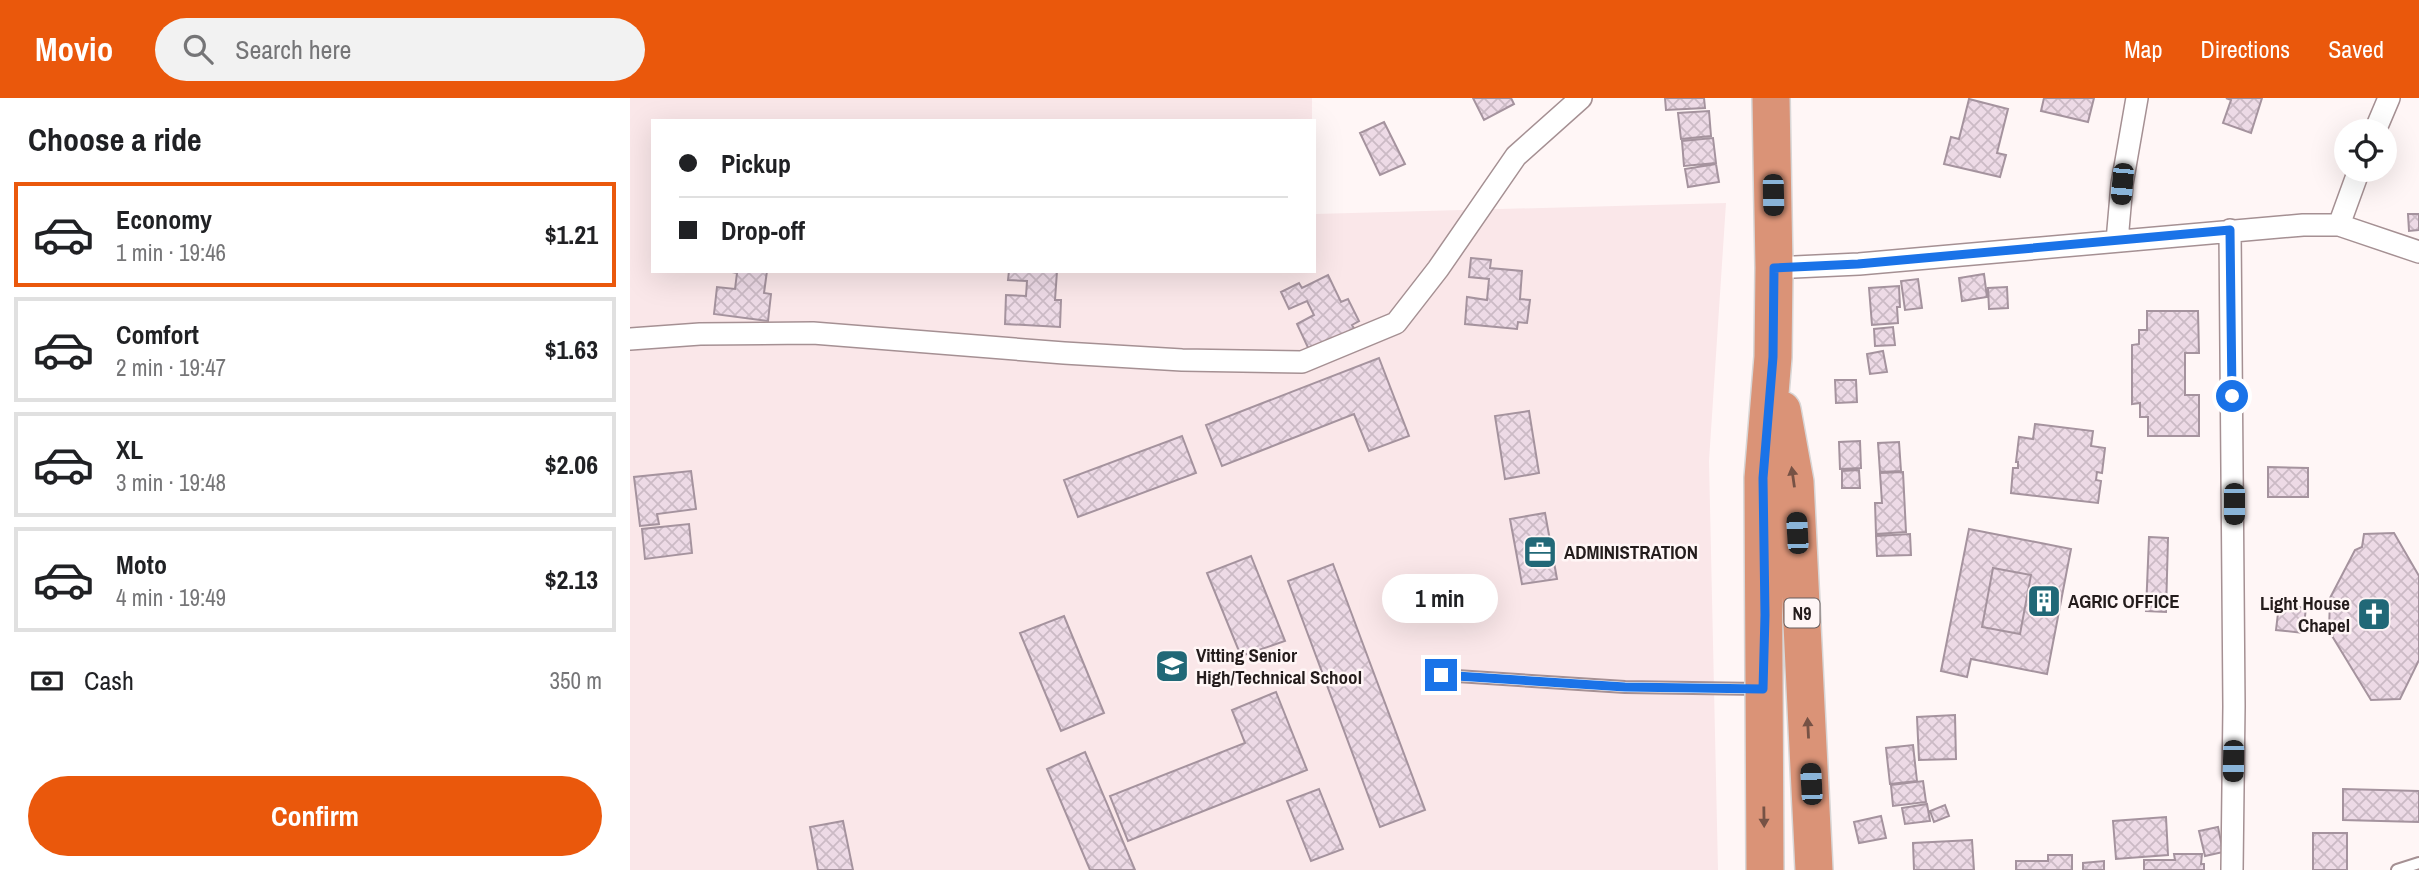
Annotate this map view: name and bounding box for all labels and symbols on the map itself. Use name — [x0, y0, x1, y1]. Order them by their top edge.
car — [2110, 162, 2135, 206]
car — [1763, 174, 1784, 216]
route start — [2216, 380, 2248, 412]
one-way arrow — [1788, 466, 1799, 488]
car — [2224, 483, 2245, 525]
car — [1786, 511, 1809, 555]
office icon: ADMINISTRATION — [1521, 533, 1559, 571]
place label: ADMINISTRATION — [1564, 539, 1698, 565]
callout: 1 min — [1383, 574, 1499, 622]
building icon: AGRIC OFFICE — [2025, 582, 2063, 620]
place label: AGRIC OFFICE — [2068, 588, 2180, 614]
place label: Light House Chapel — [2260, 590, 2350, 638]
church icon: Light House Chapel — [2355, 595, 2393, 633]
road number: N9 — [1784, 598, 1820, 628]
place label: Vitting Senior High/Technical School — [1196, 642, 1362, 690]
school or university icon: Vitting Senior High/Technical School — [1153, 647, 1191, 685]
route end — [1425, 659, 1457, 691]
one-way arrow — [1802, 717, 1813, 739]
car — [2223, 740, 2244, 782]
car — [1800, 762, 1823, 806]
one-way arrow — [1758, 806, 1770, 828]

